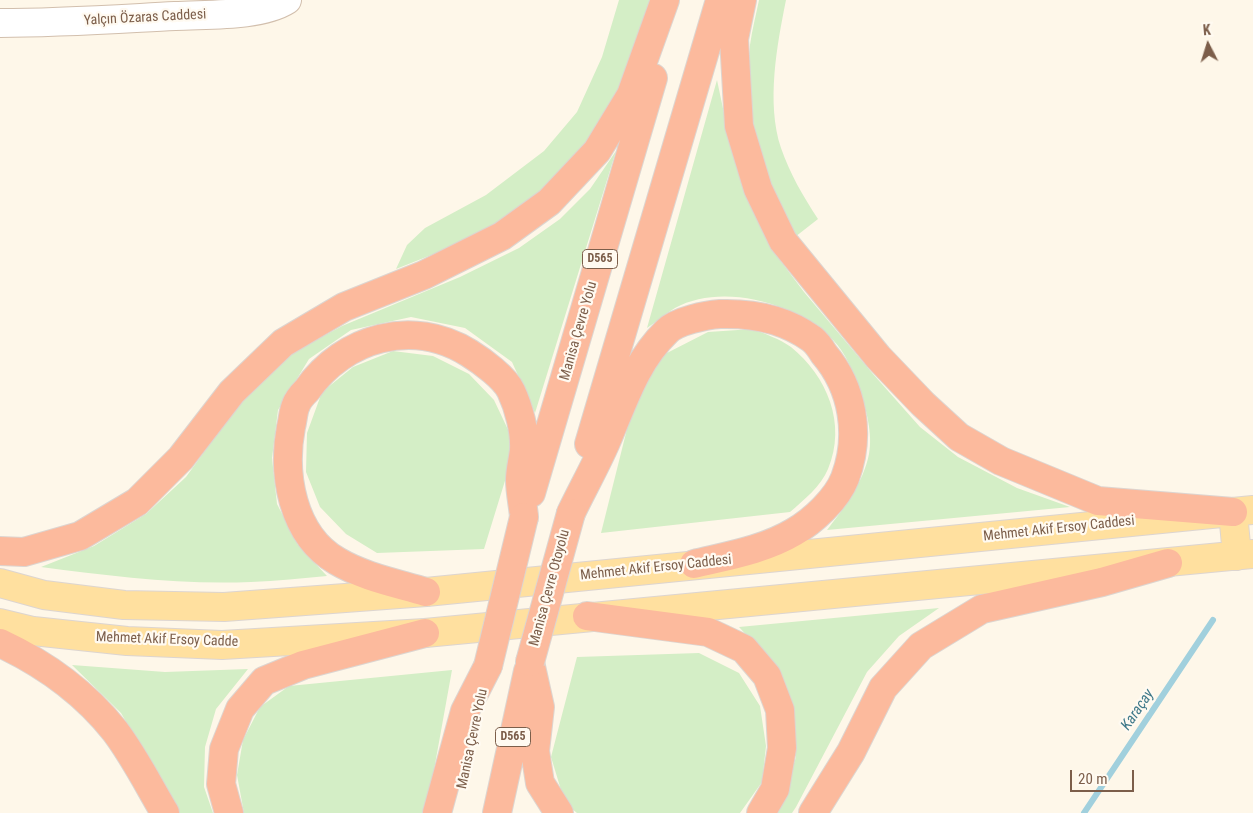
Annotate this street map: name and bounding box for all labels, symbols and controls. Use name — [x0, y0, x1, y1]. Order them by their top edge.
street label: Yalçın Özaras Caddesi — [83, 6, 207, 30]
north arrow — [1183, 20, 1233, 70]
text: K — [1202, 22, 1211, 38]
road number: D565 — [582, 250, 618, 268]
street label: Manisa Çevre Yolu — [557, 280, 601, 382]
street label: Mehmet Akif Ersoy Caddesi — [983, 513, 1135, 545]
street label: Manisa Çevre Otoyolu — [526, 528, 574, 648]
street label: Mehmet Akif Ersoy Caddesi — [580, 552, 732, 584]
street label: Mehmet Akif Ersoy Cadde — [96, 629, 238, 651]
water label: Karaçay — [1118, 686, 1158, 734]
street label: Manisa Çevre Yolu — [454, 687, 492, 791]
road number: D565 — [496, 728, 530, 746]
scale bar — [1073, 760, 1137, 792]
text: 20 m — [1078, 770, 1108, 788]

